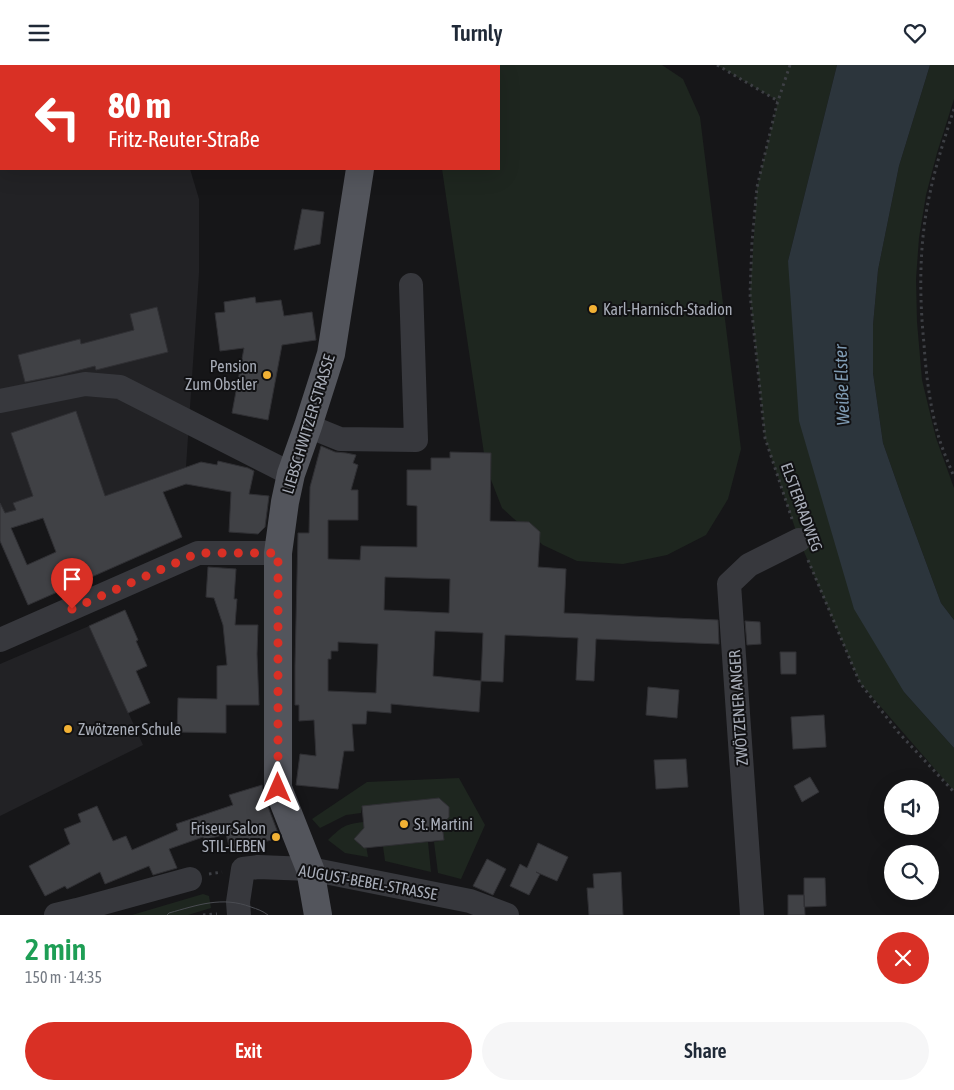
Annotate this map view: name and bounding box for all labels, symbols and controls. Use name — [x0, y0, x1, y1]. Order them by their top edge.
icon: menu — [25, 19, 53, 47]
icon: heart — [901, 19, 929, 47]
text: Turnly — [451, 20, 503, 46]
icon: left — [25, 85, 90, 150]
text: 80 m — [108, 85, 171, 125]
text: Fritz-Reuter-Straße — [108, 126, 260, 152]
place label: Karl-Harnisch-Stadion — [603, 300, 732, 318]
marker: Karl-Harnisch-Stadion — [587, 303, 599, 315]
water label: Weiße Elster — [830, 343, 853, 426]
street label: LIEBSCHWITZER STRASSE — [278, 352, 338, 496]
place label: Pension Zum Obstler — [185, 357, 257, 393]
marker: Pension Zum Obstler — [261, 369, 273, 381]
street label: ELSTERRADWEG — [778, 460, 826, 554]
pin — [51, 558, 93, 609]
icon: arrive — [58, 565, 86, 593]
street label: ZWÖTZENER ANGER — [725, 650, 751, 766]
place label: Zwötzener Schule — [78, 720, 181, 738]
marker: Zwötzener Schule — [62, 723, 74, 735]
position arrow — [251, 761, 303, 813]
map controls — [884, 780, 939, 900]
button: sound — [884, 780, 939, 835]
place label: St. Martini — [414, 815, 473, 833]
marker: St. Martini — [398, 818, 410, 830]
place label: Friseur Salon STIL-LEBEN — [190, 819, 266, 855]
marker: Friseur Salon STIL-LEBEN — [270, 831, 282, 843]
button: search — [884, 845, 939, 900]
street label: AUGUST-BEBEL-STRASSE — [297, 861, 439, 903]
text: 2 min — [25, 932, 86, 966]
button: close — [877, 932, 929, 984]
text: 150 m · 14:35 — [25, 968, 102, 986]
button: Exit — [25, 1022, 472, 1080]
button: Share — [482, 1022, 929, 1080]

